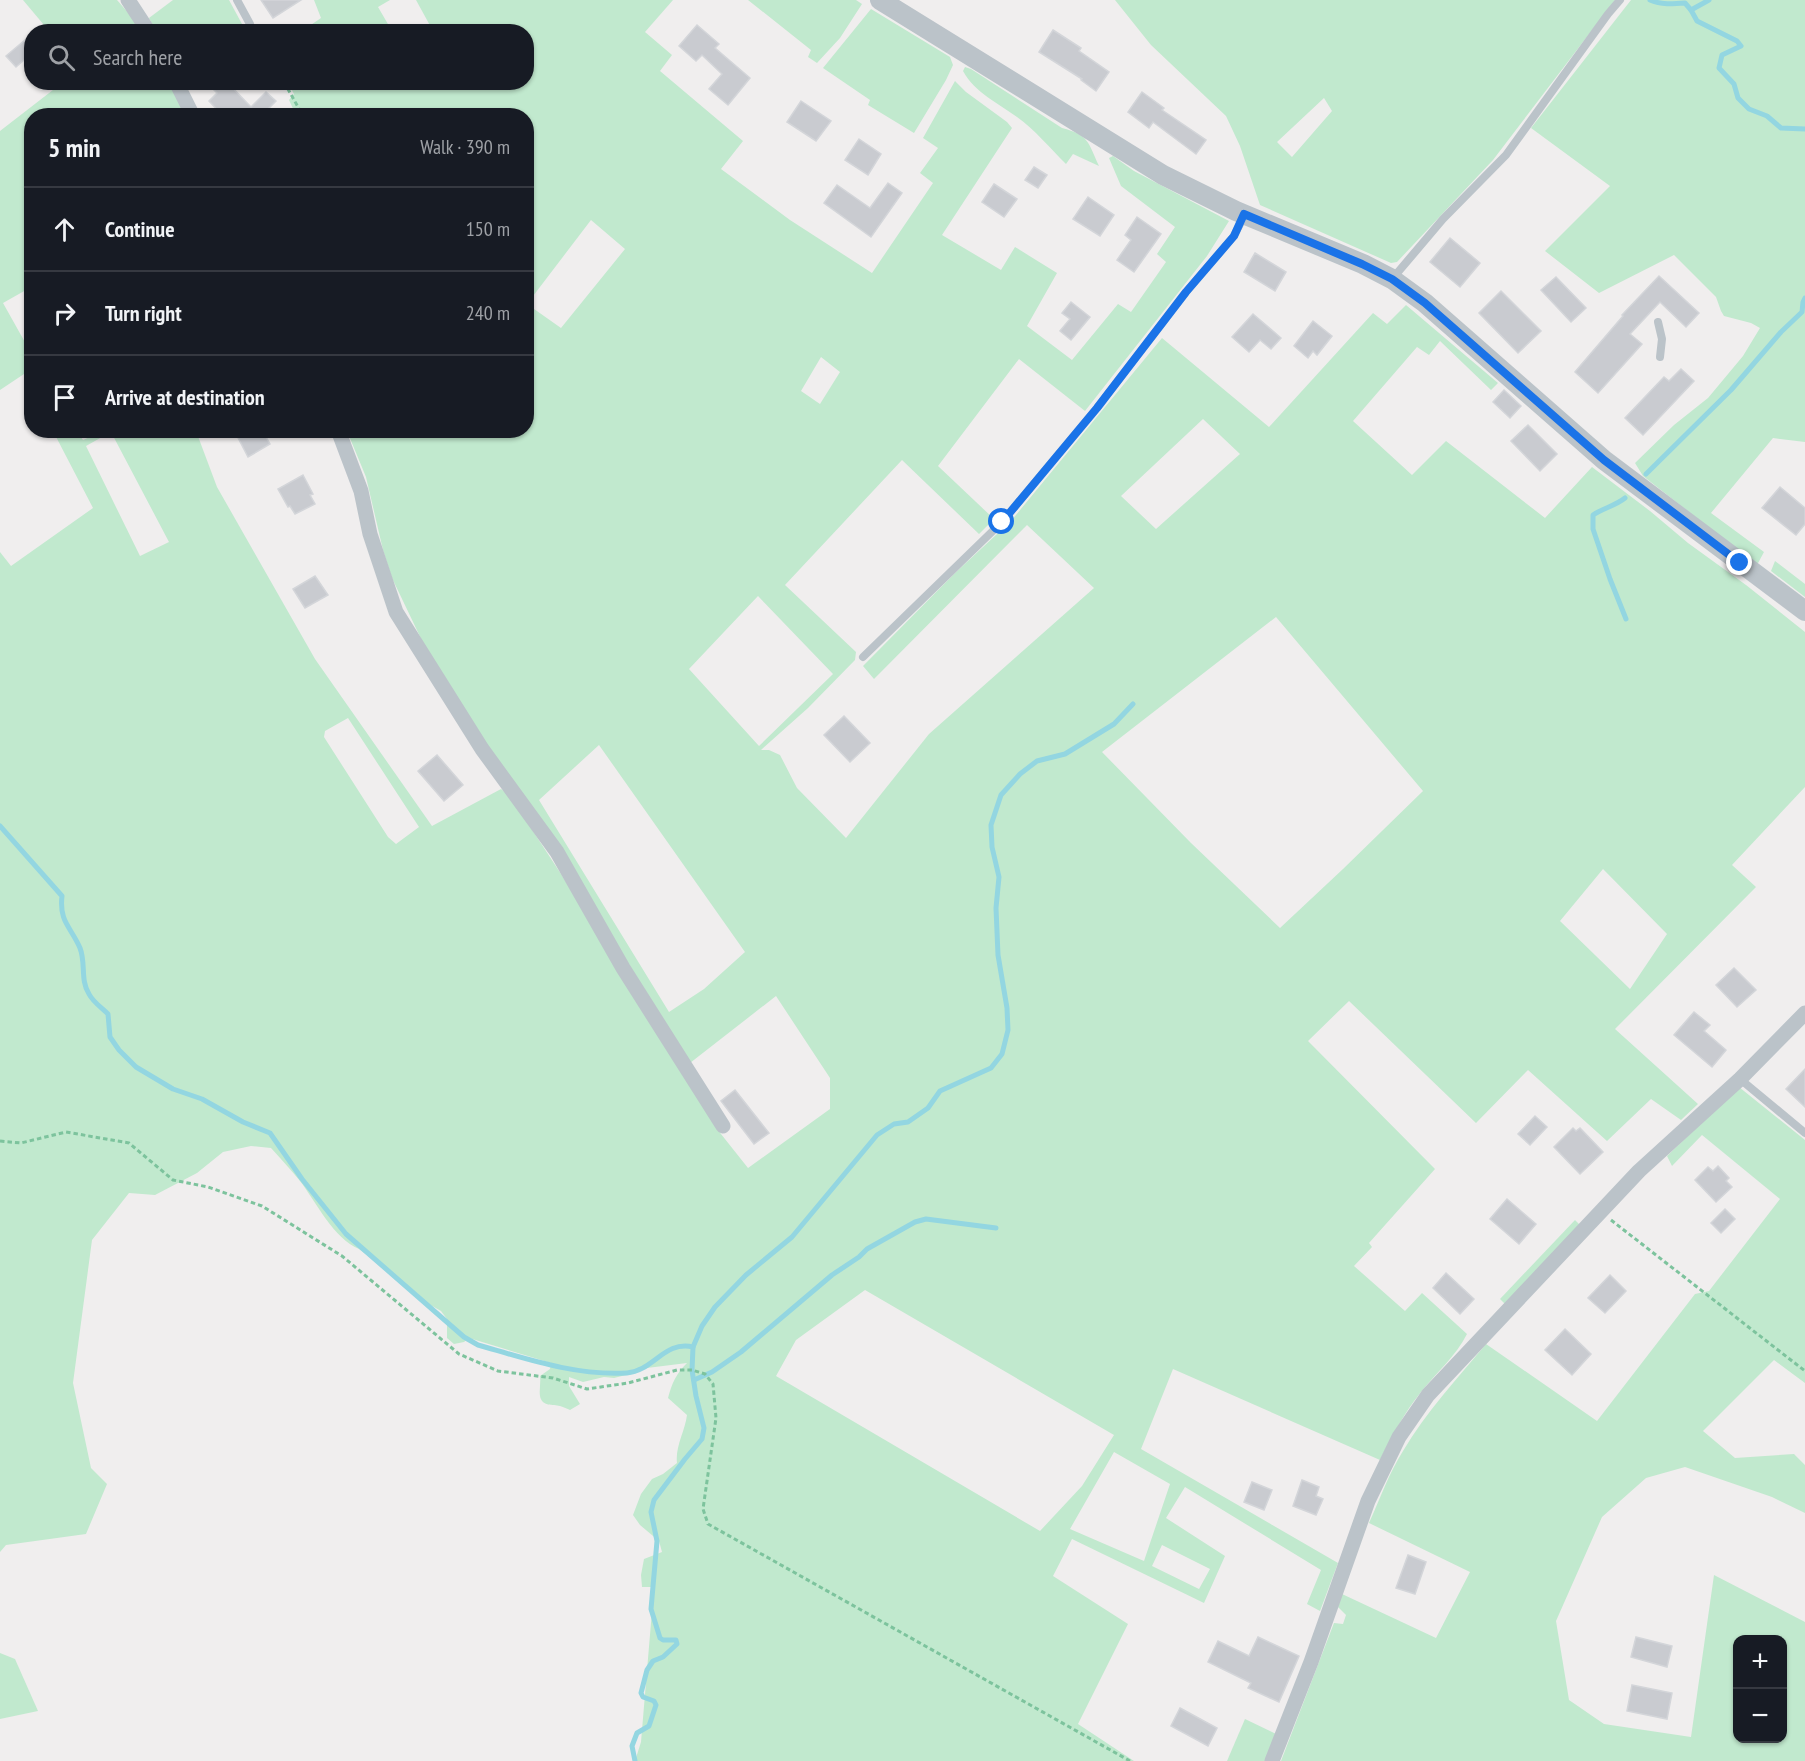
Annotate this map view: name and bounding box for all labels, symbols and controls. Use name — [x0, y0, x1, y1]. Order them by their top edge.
search box — [24, 24, 534, 90]
icon: search — [45, 41, 78, 74]
text: Search here — [93, 43, 182, 71]
text: 5 min — [48, 131, 101, 164]
text: Walk · 390 m — [420, 134, 510, 160]
icon: ahead — [48, 213, 81, 246]
text: Continue — [105, 215, 175, 243]
text: 150 m — [466, 216, 510, 242]
icon: right — [48, 297, 81, 330]
text: Turn right — [105, 299, 182, 327]
text: 240 m — [466, 300, 510, 326]
icon: arrive — [48, 381, 81, 414]
text: Arrive at destination — [105, 383, 265, 411]
route start — [988, 508, 1014, 534]
route end — [1726, 549, 1752, 575]
map controls — [1733, 1635, 1787, 1743]
button: + — [1733, 1635, 1787, 1689]
button: − — [1733, 1689, 1787, 1743]

